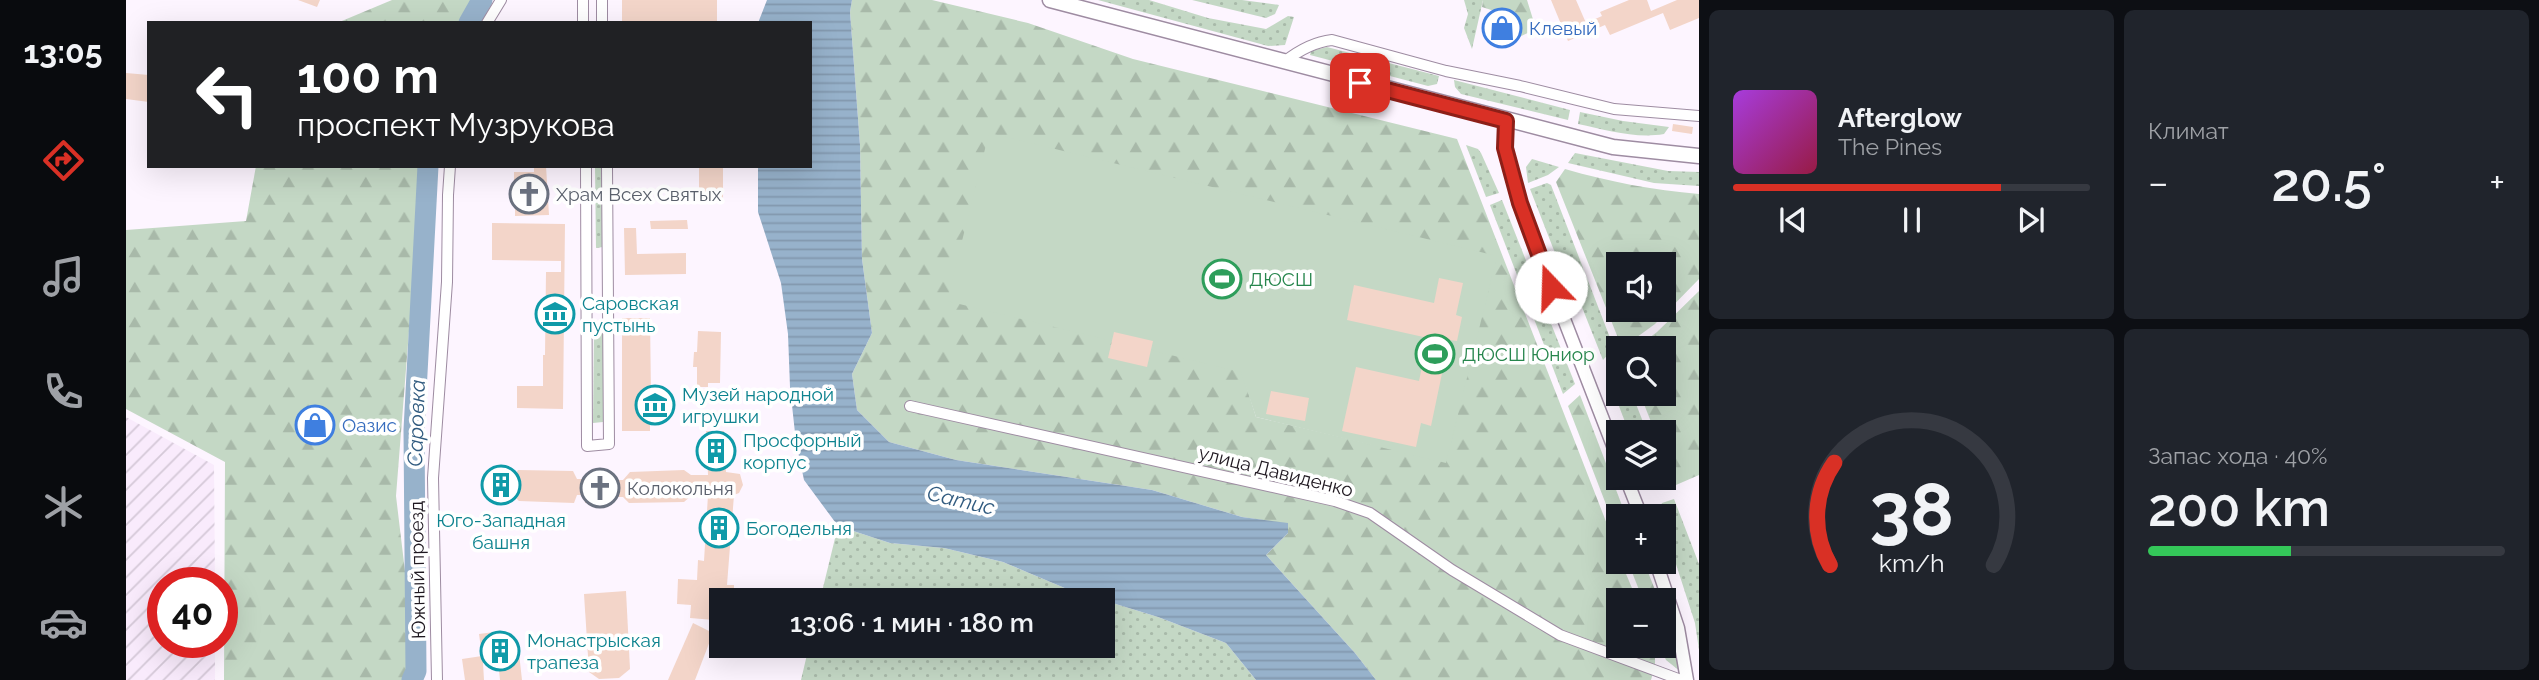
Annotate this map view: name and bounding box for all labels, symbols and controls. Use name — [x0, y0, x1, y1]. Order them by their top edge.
shop icon: Клевый — [1481, 7, 1523, 49]
place label: Клевый — [1529, 17, 1597, 39]
text: 13:05 — [24, 33, 102, 70]
text: 100 m — [297, 47, 439, 104]
icon: left — [182, 49, 273, 140]
pin — [1330, 53, 1390, 113]
icon: arrive — [1341, 64, 1379, 102]
text: Afterglow — [1838, 103, 1962, 133]
text: проспект Музрукова — [297, 106, 615, 143]
text: Климат — [2148, 117, 2229, 144]
text: The Pines — [1838, 133, 1942, 160]
icon: directions — [39, 136, 88, 185]
text: 20.5° — [2272, 152, 2386, 213]
text: − — [2148, 160, 2168, 205]
text: + — [2489, 160, 2505, 205]
church icon: Храм Всех Святых — [508, 173, 550, 215]
place label: Храм Всех Святых — [556, 183, 722, 205]
icon: previous — [1774, 201, 1812, 239]
icon: pause — [1893, 201, 1931, 239]
icon: next — [2012, 201, 2050, 239]
position arrow — [1514, 250, 1588, 324]
icon: music — [39, 252, 88, 301]
map controls — [1606, 252, 1676, 658]
button: sound — [1606, 252, 1676, 322]
sports icon: ДЮСШ — [1201, 258, 1243, 300]
place label: ДЮСШ — [1249, 268, 1313, 290]
place label: Саровская пустынь — [582, 292, 679, 336]
museum icon: Саровская пустынь — [534, 293, 576, 335]
sports icon: ДЮСШ Юниор — [1414, 333, 1456, 375]
button: search — [1606, 336, 1676, 406]
place label: ДЮСШ Юниор — [1462, 343, 1595, 365]
icon: phone — [39, 367, 88, 416]
water label: Саровка — [402, 379, 430, 467]
place label: Музей народной игрушки — [682, 383, 834, 427]
museum icon: Музей народной игрушки — [634, 384, 676, 426]
shop icon: Оазис — [294, 404, 336, 446]
place label: Оазис — [342, 414, 397, 436]
button: layers — [1606, 420, 1676, 490]
place label: Просфорный корпус — [743, 429, 861, 473]
building icon: Просфорный корпус — [695, 430, 737, 472]
street label: улица Давиденко — [1196, 441, 1356, 501]
text: Запас хода · 40% — [2148, 442, 2327, 469]
building icon: Юго-Западная башня — [480, 464, 522, 506]
church icon: Колокольня — [579, 467, 621, 509]
text: 38 — [1869, 468, 1954, 553]
place label: Колокольня — [627, 477, 734, 499]
text: 200 km — [2148, 477, 2330, 538]
water label: Сатис — [925, 480, 997, 520]
icon: climate — [39, 482, 88, 531]
street label: Южный проезд — [405, 501, 429, 639]
button: + — [1606, 504, 1676, 574]
building icon: Богодельня — [698, 507, 740, 549]
place label: Юго-Западная башня — [436, 509, 566, 553]
place label: Богодельня — [746, 517, 852, 539]
text: km/h — [1879, 548, 1944, 578]
speed limit sign: 40 — [147, 567, 238, 658]
button: − — [1606, 588, 1676, 658]
icon: car — [39, 598, 88, 647]
text: 13:06 · 1 мин · 180 m — [790, 608, 1034, 638]
place label: Монастрыская трапеза — [527, 629, 661, 673]
building icon: Монастрыская трапеза — [479, 630, 521, 672]

